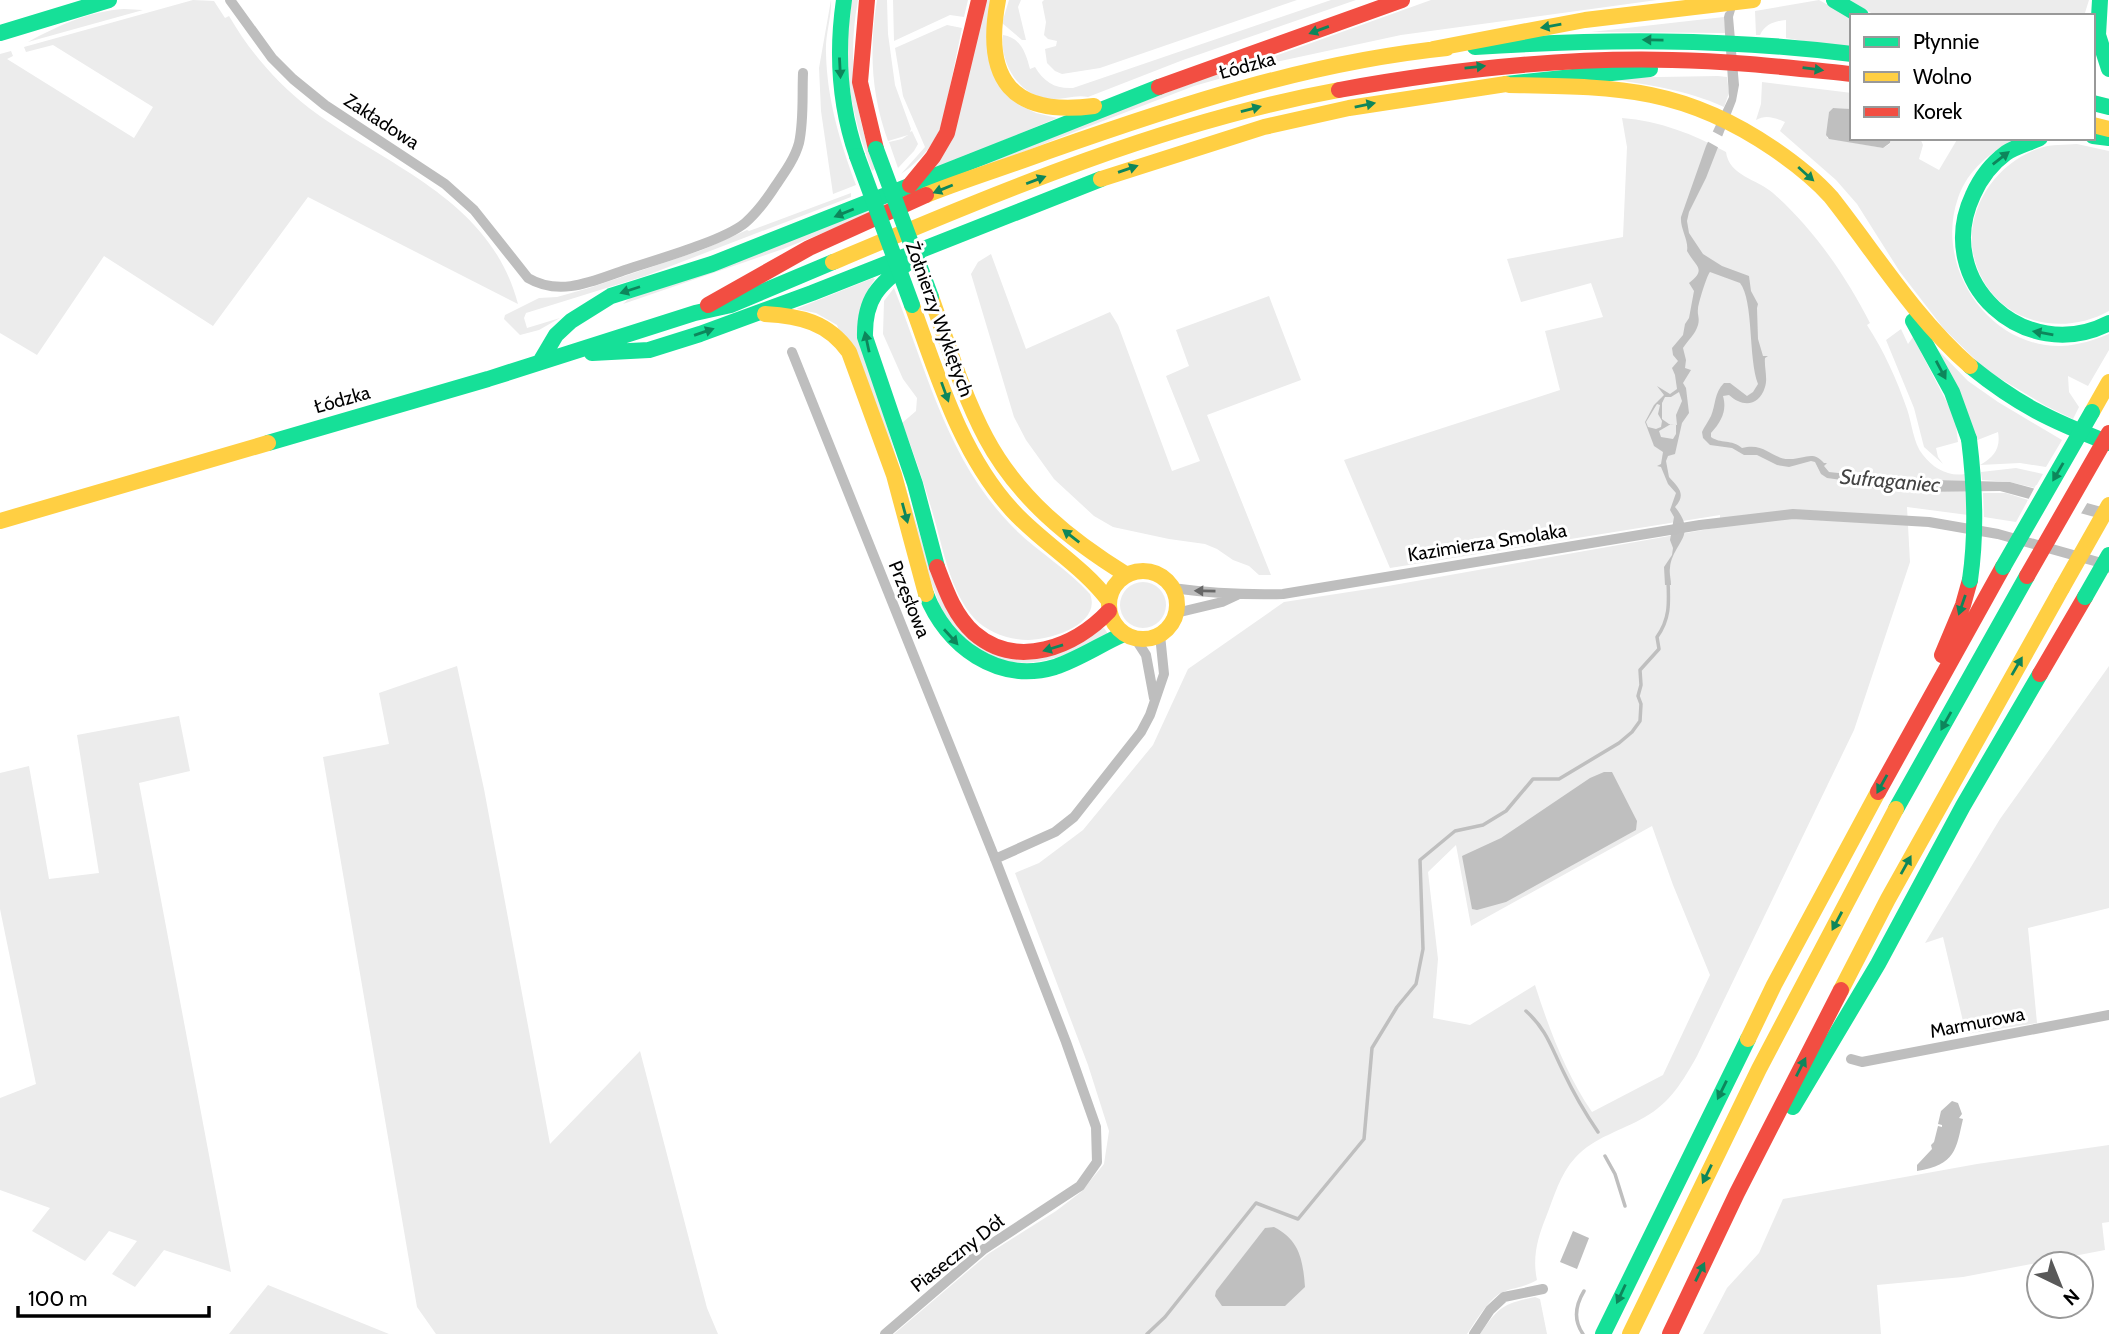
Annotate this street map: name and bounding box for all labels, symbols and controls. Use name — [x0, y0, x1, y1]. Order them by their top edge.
legend — [1850, 14, 2095, 140]
one-way arrow — [1540, 21, 1562, 32]
one-way arrow — [1309, 25, 1330, 36]
text: Płynnie — [1913, 29, 1980, 54]
one-way arrow — [1641, 34, 1663, 45]
street label: Łódzka — [1217, 47, 1278, 84]
one-way arrow — [834, 57, 845, 79]
one-way arrow — [1464, 62, 1486, 73]
one-way arrow — [1803, 64, 1825, 75]
text: Wolno — [1913, 64, 1972, 89]
street label: Zakładowa — [340, 89, 424, 154]
one-way arrow — [1354, 99, 1376, 110]
text: Korek — [1913, 99, 1963, 124]
one-way arrow — [1241, 103, 1263, 114]
one-way arrow — [1992, 151, 2009, 166]
one-way arrow — [1118, 163, 1139, 174]
one-way arrow — [1797, 166, 1815, 182]
one-way arrow — [1025, 175, 1046, 186]
one-way arrow — [932, 184, 953, 195]
one-way arrow — [834, 207, 854, 219]
street label: Żołnierzy Wyklętych — [901, 238, 978, 400]
one-way arrow — [620, 285, 641, 296]
one-way arrow — [693, 326, 714, 337]
one-way arrow — [2032, 327, 2054, 338]
one-way arrow — [861, 330, 872, 352]
one-way arrow — [1935, 360, 1947, 380]
street label: Łódzka — [312, 381, 373, 418]
one-way arrow — [940, 381, 951, 402]
one-way arrow — [2052, 462, 2064, 481]
water label: Sufraganiec — [1839, 464, 1941, 497]
one-way arrow — [900, 502, 911, 524]
street label: Kazimierza Smolaka — [1406, 519, 1568, 566]
one-way arrow — [1063, 529, 1081, 544]
street label: Przęsłowa — [884, 557, 935, 641]
one-way arrow — [1193, 585, 1215, 597]
one-way arrow — [1956, 594, 1967, 615]
one-way arrow — [943, 628, 959, 646]
one-way arrow — [1043, 643, 1064, 653]
one-way arrow — [2011, 657, 2023, 676]
one-way arrow — [1940, 711, 1952, 731]
one-way arrow — [1876, 775, 1888, 794]
one-way arrow — [1900, 855, 1912, 875]
one-way arrow — [1831, 911, 1843, 930]
street label: Marmurowa — [1928, 1002, 2026, 1043]
one-way arrow — [1796, 1057, 1807, 1077]
one-way arrow — [1716, 1080, 1728, 1100]
one-way arrow — [1702, 1164, 1713, 1184]
street label: Piaseczny Dół — [906, 1210, 1009, 1297]
north arrow — [2025, 1250, 2095, 1320]
one-way arrow — [1694, 1262, 1705, 1282]
scale bar — [18, 1274, 208, 1318]
one-way arrow — [1616, 1284, 1627, 1304]
text: N — [2058, 1284, 2084, 1310]
text: 100 m — [28, 1286, 87, 1311]

